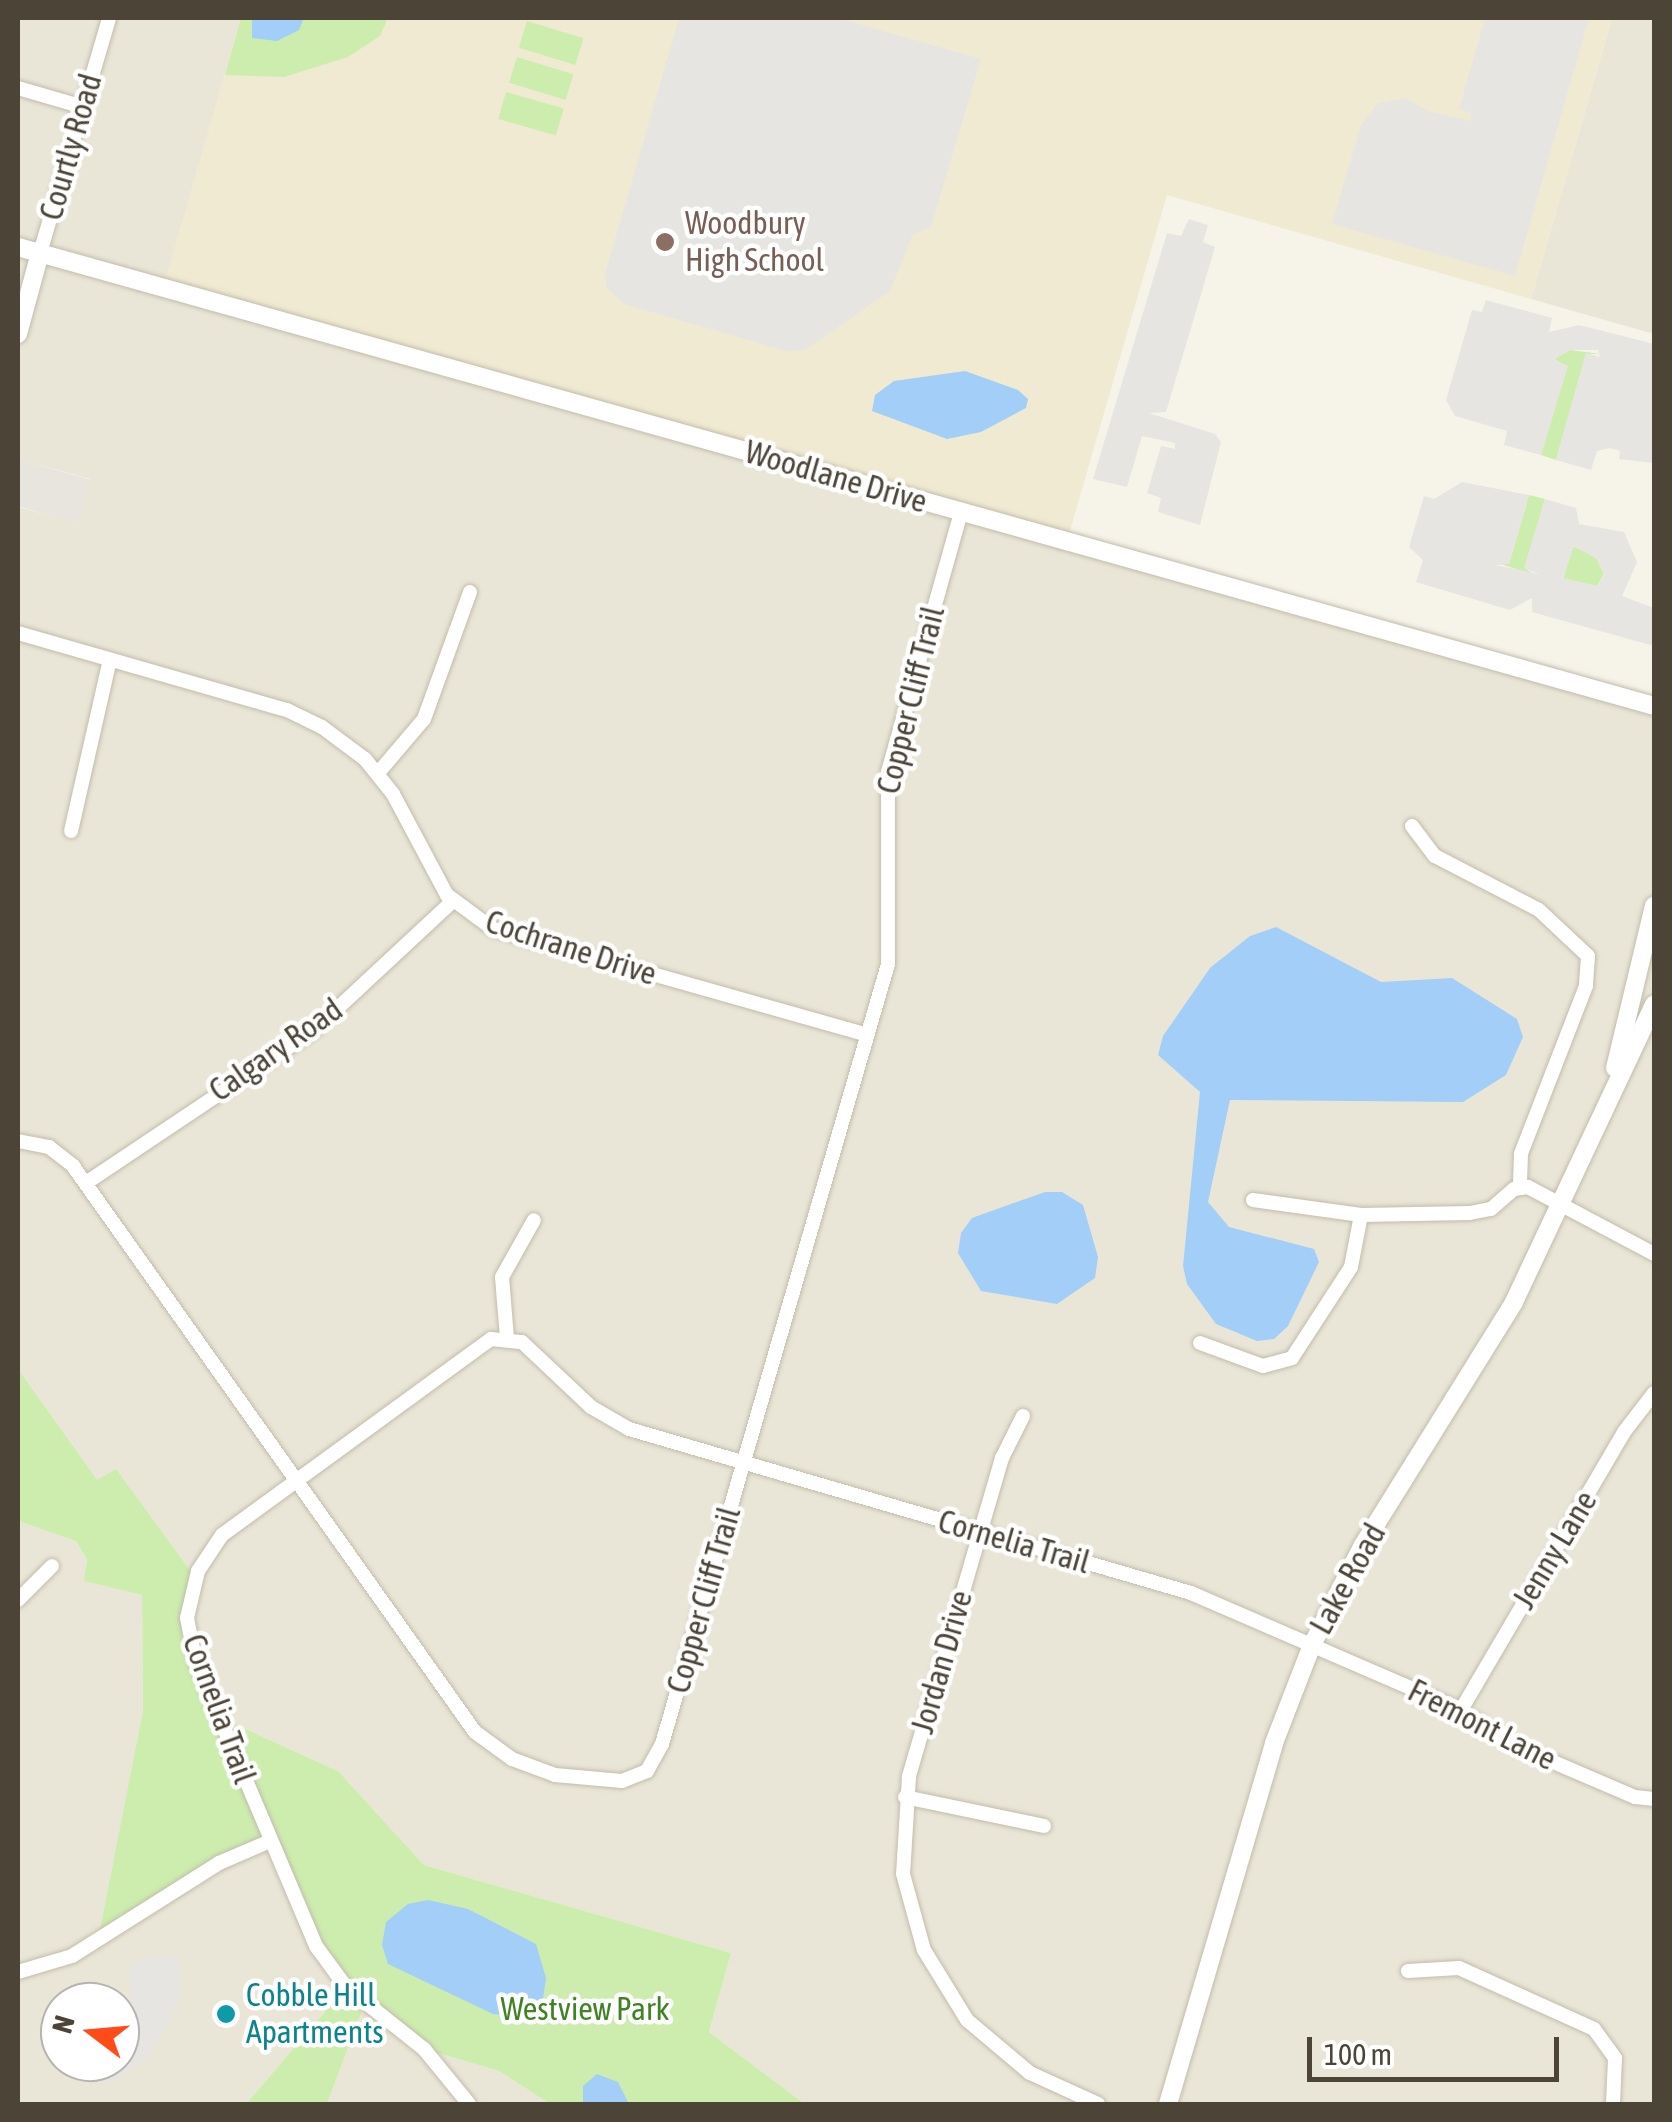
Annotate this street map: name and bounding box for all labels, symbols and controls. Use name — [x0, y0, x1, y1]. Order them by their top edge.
street label: Courtly Road — [32, 70, 110, 224]
place label: Woodbury High School — [685, 205, 824, 280]
marker: Woodbury High School — [654, 231, 676, 253]
street label: Woodlane Drive — [741, 433, 931, 521]
street label: Copper Cliff Trail — [869, 602, 953, 798]
street label: Cochrane Drive — [481, 902, 661, 994]
street label: Calgary Road — [202, 990, 350, 1110]
street label: Jenny Lane — [1505, 1484, 1605, 1616]
street label: Cornelia Trail — [934, 1502, 1094, 1582]
street label: Copper Cliff Trail — [659, 1503, 749, 1697]
street label: Lake Road — [1302, 1517, 1394, 1641]
street label: Jordan Drive — [903, 1586, 981, 1738]
street label: Cornelia Trail — [174, 1629, 264, 1789]
street label: Fremont Lane — [1402, 1671, 1562, 1779]
place label: Cobble Hill Apartments — [246, 1977, 384, 2052]
north arrow — [40, 1982, 140, 2082]
park label: Westview Park — [501, 1990, 669, 2028]
marker: Cobble Hill Apartments — [215, 2003, 237, 2025]
text: N — [45, 2012, 81, 2037]
scale bar — [1312, 2017, 1564, 2079]
text: 100 m — [1324, 2037, 1392, 2071]

